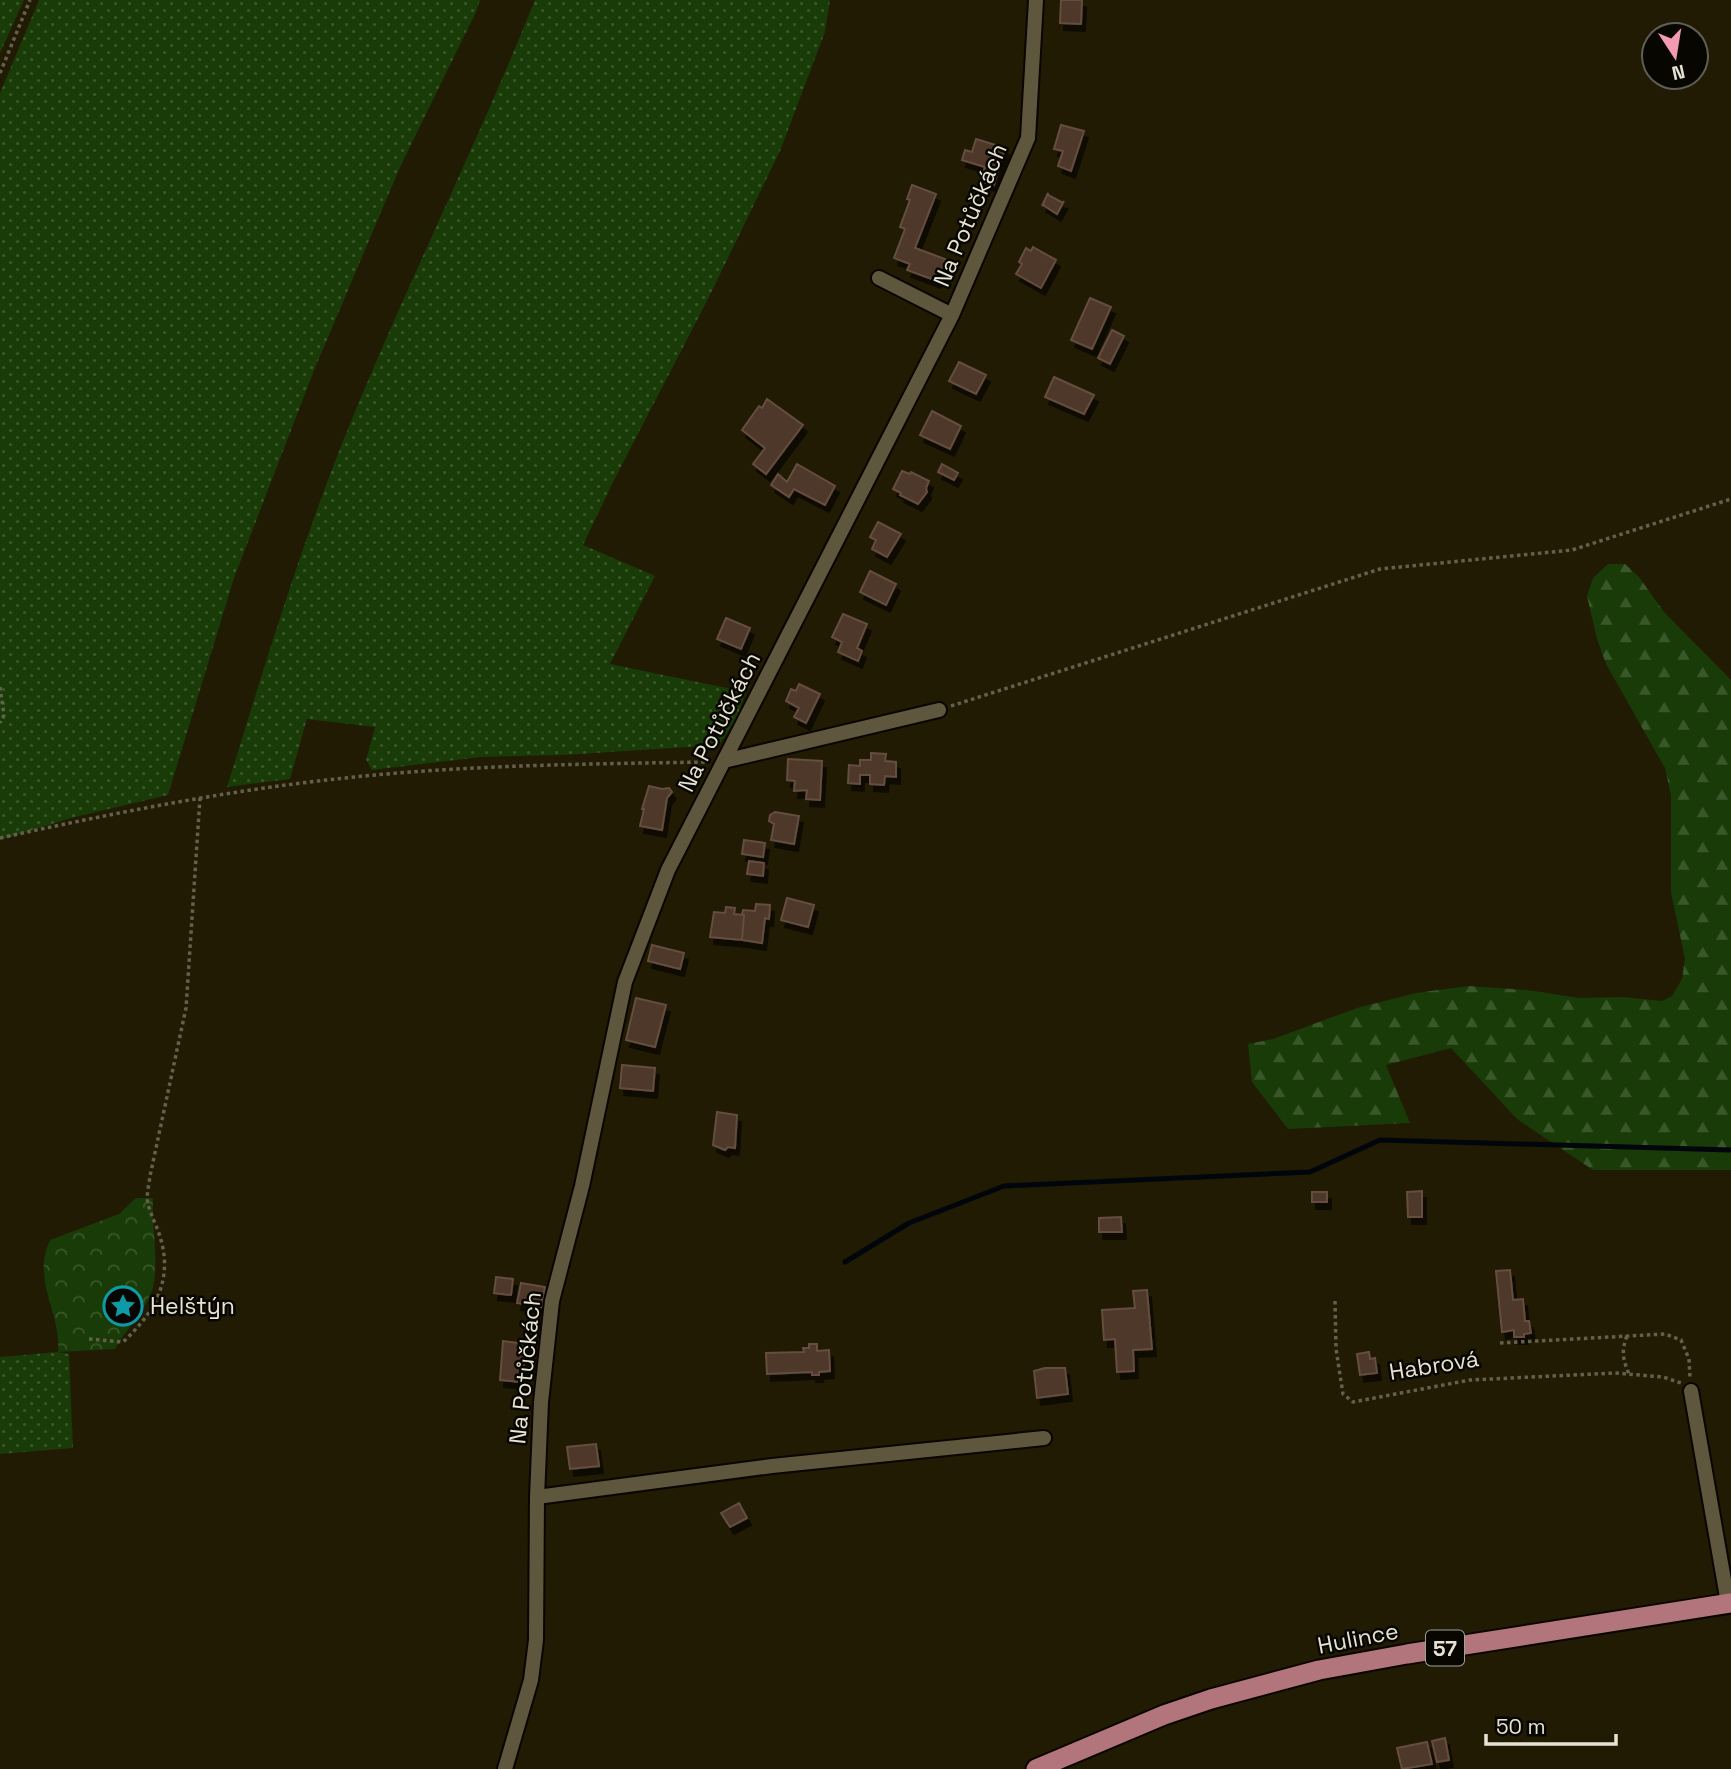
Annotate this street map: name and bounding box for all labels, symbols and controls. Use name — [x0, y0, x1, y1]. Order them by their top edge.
north arrow — [1640, 21, 1710, 91]
text: N — [1670, 59, 1687, 86]
street label: Na Potůčkách — [926, 139, 1014, 291]
street label: Na Potůčkách — [671, 647, 767, 797]
place icon: Helštýn — [102, 1285, 144, 1327]
street label: Na Potůčkách — [502, 1290, 548, 1446]
place label: Helštýn — [150, 1291, 235, 1321]
street label: Habrová — [1387, 1343, 1481, 1387]
street label: Hulince — [1315, 1615, 1401, 1661]
road number: 57 — [1426, 1630, 1464, 1666]
scale bar — [1486, 1702, 1616, 1746]
text: 50 m — [1496, 1713, 1546, 1740]

